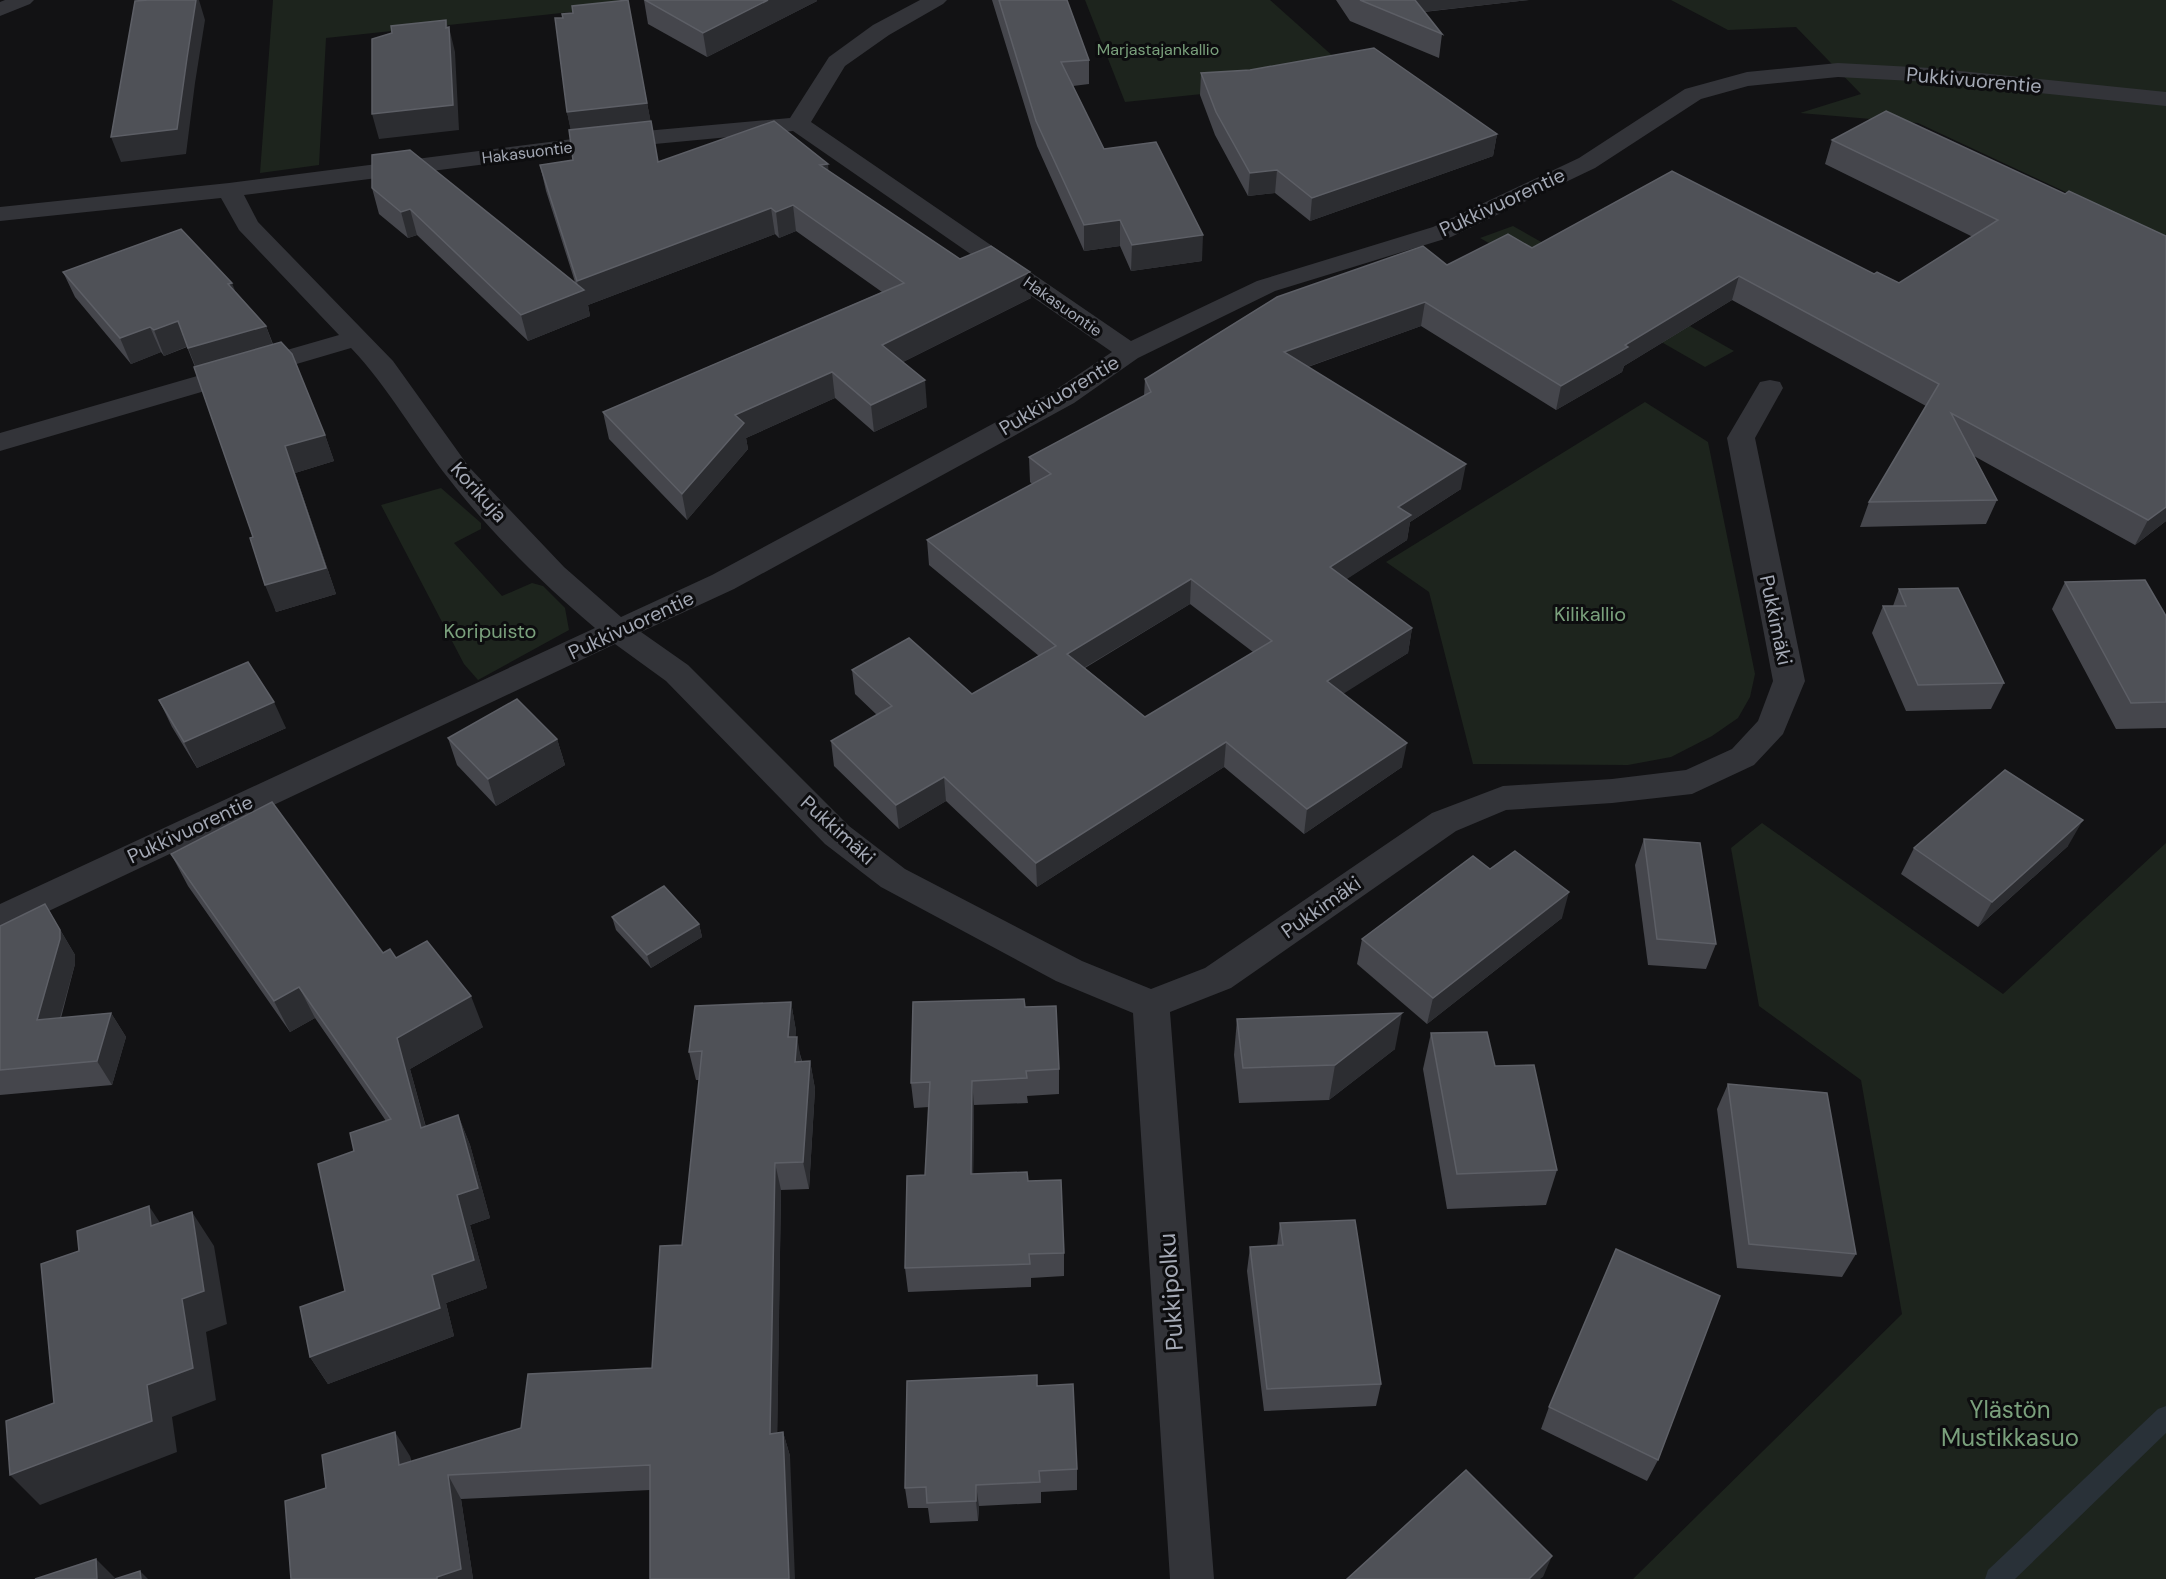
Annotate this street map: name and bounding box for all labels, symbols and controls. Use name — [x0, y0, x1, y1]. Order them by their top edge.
park label: Marjastajankallio — [1097, 39, 1219, 60]
street label: Pukkivuorentie — [1905, 61, 2043, 99]
street label: Hakasuontie — [480, 137, 574, 168]
street label: Pukkivuorentie — [1435, 162, 1569, 242]
street label: Hakasuontie — [1019, 272, 1106, 341]
street label: Pukkivuorentie — [994, 349, 1124, 441]
street label: Korikuja — [445, 456, 513, 528]
street label: Pukkimäki — [1754, 572, 1798, 668]
street label: Pukkivuorentie — [564, 585, 698, 665]
park label: Kilikallio — [1554, 601, 1626, 627]
park label: Koripuisto — [444, 618, 536, 644]
street label: Pukkivuorentie — [123, 789, 257, 869]
street label: Pukkimäki — [795, 790, 881, 870]
street label: Pukkimäki — [1276, 870, 1366, 944]
street label: Pukkipolku — [1151, 1232, 1190, 1352]
park label: Ylästön Mustikkasuo — [1941, 1394, 2079, 1453]

